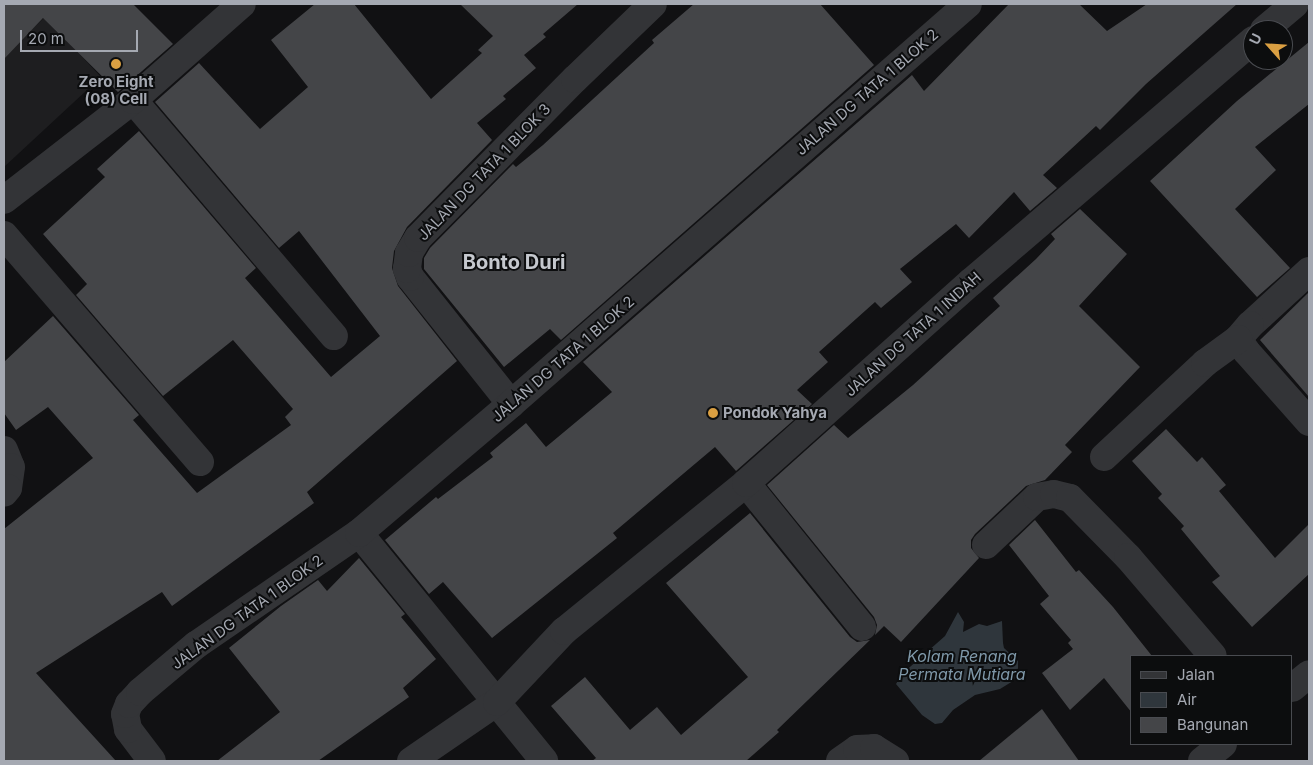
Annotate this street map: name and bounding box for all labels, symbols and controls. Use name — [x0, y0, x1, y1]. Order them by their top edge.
scale bar — [22, 20, 140, 52]
north arrow — [1243, 20, 1293, 70]
street label: JALAN DG TATA 1 BLOK 2 — [792, 25, 942, 159]
text: 20 m — [28, 29, 64, 48]
text: U — [1245, 30, 1265, 47]
marker: Zero Eight (08) Cell — [110, 58, 122, 70]
place label: Zero Eight (08) Cell — [79, 72, 153, 107]
street label: JALAN DG TATA 1 BLOK 3 — [414, 100, 554, 244]
district label: Bonto Duri — [463, 250, 565, 274]
street label: JALAN DG TATA 1 INDAH — [841, 268, 985, 400]
street label: JALAN DG TATA 1 BLOK 2 — [488, 292, 638, 426]
place label: Pondok Yahya — [723, 404, 827, 422]
marker: Pondok Yahya — [707, 407, 719, 419]
street label: JALAN DG TATA 1 BLOK 2 — [168, 551, 326, 673]
water label: Kolam Renang Permata Mutiara — [898, 646, 1026, 684]
legend — [1130, 655, 1293, 745]
text: Jalan — [1177, 665, 1215, 684]
text: Air — [1177, 690, 1197, 709]
text: Bangunan — [1177, 715, 1248, 734]

